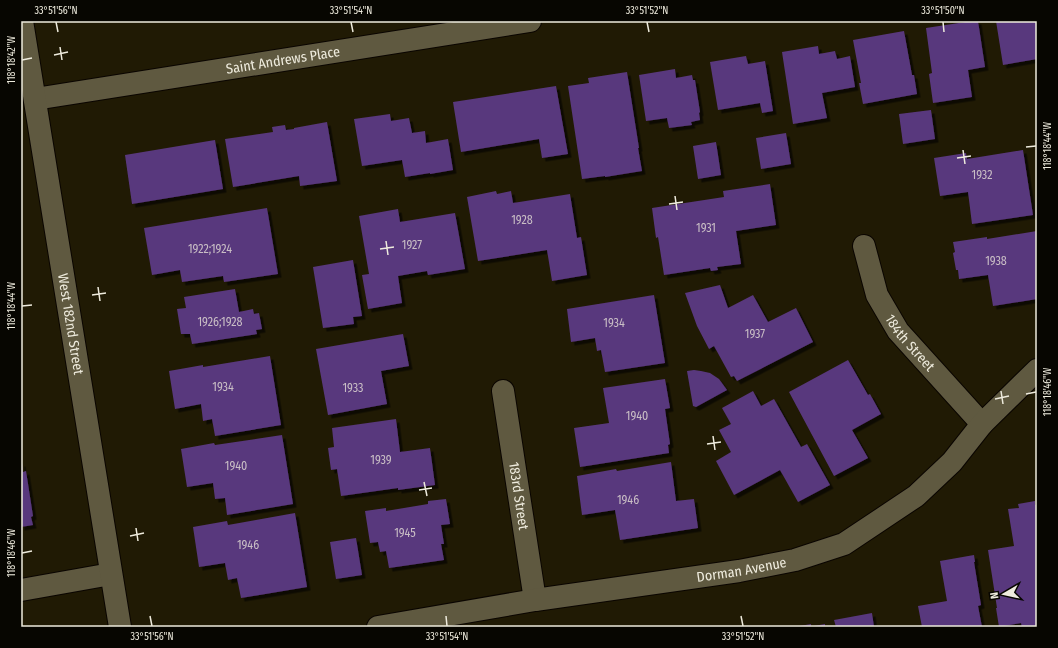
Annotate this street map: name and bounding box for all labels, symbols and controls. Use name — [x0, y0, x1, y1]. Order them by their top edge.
text: 33°51'56"N — [35, 5, 77, 17]
text: 33°51'54"N — [330, 5, 372, 17]
text: 33°51'52"N — [626, 5, 668, 17]
text: 33°51'50"N — [921, 5, 965, 17]
text: 118°18'42"W — [6, 35, 18, 84]
street label: Saint Andrews Place — [225, 43, 341, 77]
text: 118°18'44"W — [1042, 121, 1054, 170]
house number: 1932 — [972, 168, 992, 182]
house number: 1928 — [511, 213, 533, 227]
house number: 1931 — [696, 221, 716, 235]
house number: 1927 — [402, 238, 422, 252]
house number: 1922;1924 — [188, 242, 232, 256]
house number: 1938 — [985, 254, 1007, 268]
street label: West 182nd Street — [54, 272, 88, 376]
text: 118°18'44"W — [6, 281, 18, 330]
street label: 184th Street — [882, 311, 939, 375]
house number: 1926;1928 — [197, 315, 243, 329]
house number: 1934 — [603, 316, 625, 330]
house number: 1937 — [745, 327, 765, 341]
text: 118°18'46"W — [1042, 367, 1054, 416]
house number: 1934 — [212, 380, 234, 394]
house number: 1933 — [342, 381, 364, 395]
house number: 1940 — [626, 409, 648, 423]
house number: 1939 — [370, 453, 392, 467]
house number: 1940 — [225, 459, 247, 473]
street label: 183rd Street — [505, 461, 533, 531]
house number: 1946 — [617, 493, 639, 507]
house number: 1945 — [394, 526, 416, 540]
text: 118°18'46"W — [6, 528, 18, 577]
house number: 1946 — [237, 538, 259, 552]
street label: Dorman Avenue — [695, 553, 788, 585]
north arrow — [984, 574, 1024, 614]
text: N — [988, 591, 1002, 600]
text: 33°51'56"N — [131, 631, 173, 643]
text: 33°51'54"N — [426, 631, 468, 643]
text: 33°51'52"N — [722, 631, 764, 643]

